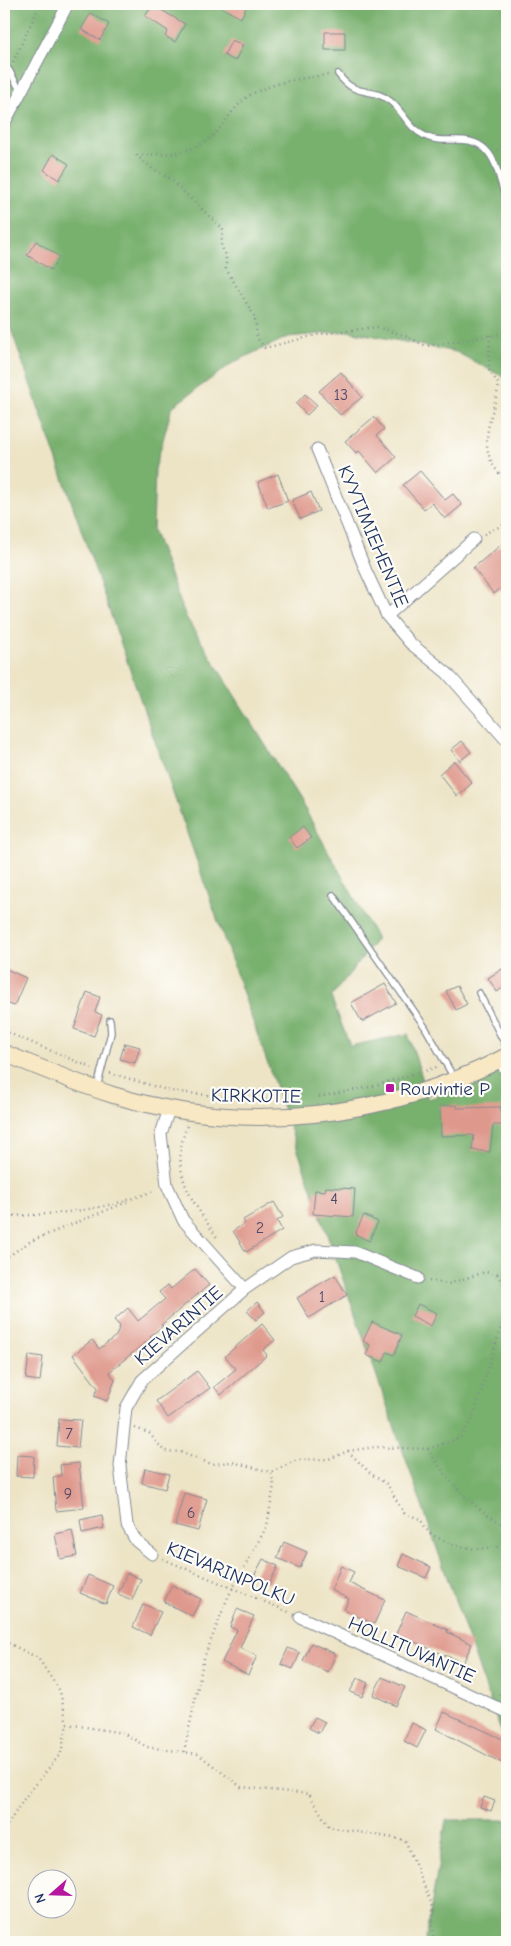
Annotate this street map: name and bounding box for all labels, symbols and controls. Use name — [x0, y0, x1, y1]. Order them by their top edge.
house number: 13 — [334, 386, 348, 404]
street label: KYYTIMIEHENTIE — [333, 462, 413, 611]
place label: Rouvintie P — [400, 1078, 490, 1100]
marker: Rouvintie P — [384, 1082, 396, 1094]
street label: KIRKKOTIE — [211, 1084, 301, 1108]
house number: 4 — [330, 1190, 338, 1208]
house number: 2 — [256, 1219, 264, 1237]
street label: KIEVARINTIE — [130, 1281, 227, 1370]
house number: 1 — [319, 1288, 325, 1306]
house number: 7 — [65, 1425, 73, 1443]
house number: 9 — [64, 1485, 72, 1503]
house number: 6 — [187, 1504, 195, 1522]
street label: KIEVARINPOLKU — [163, 1537, 298, 1611]
street label: HOLLITUVANTIE — [345, 1612, 479, 1688]
north arrow — [28, 1868, 78, 1918]
text: N — [31, 1891, 50, 1905]

